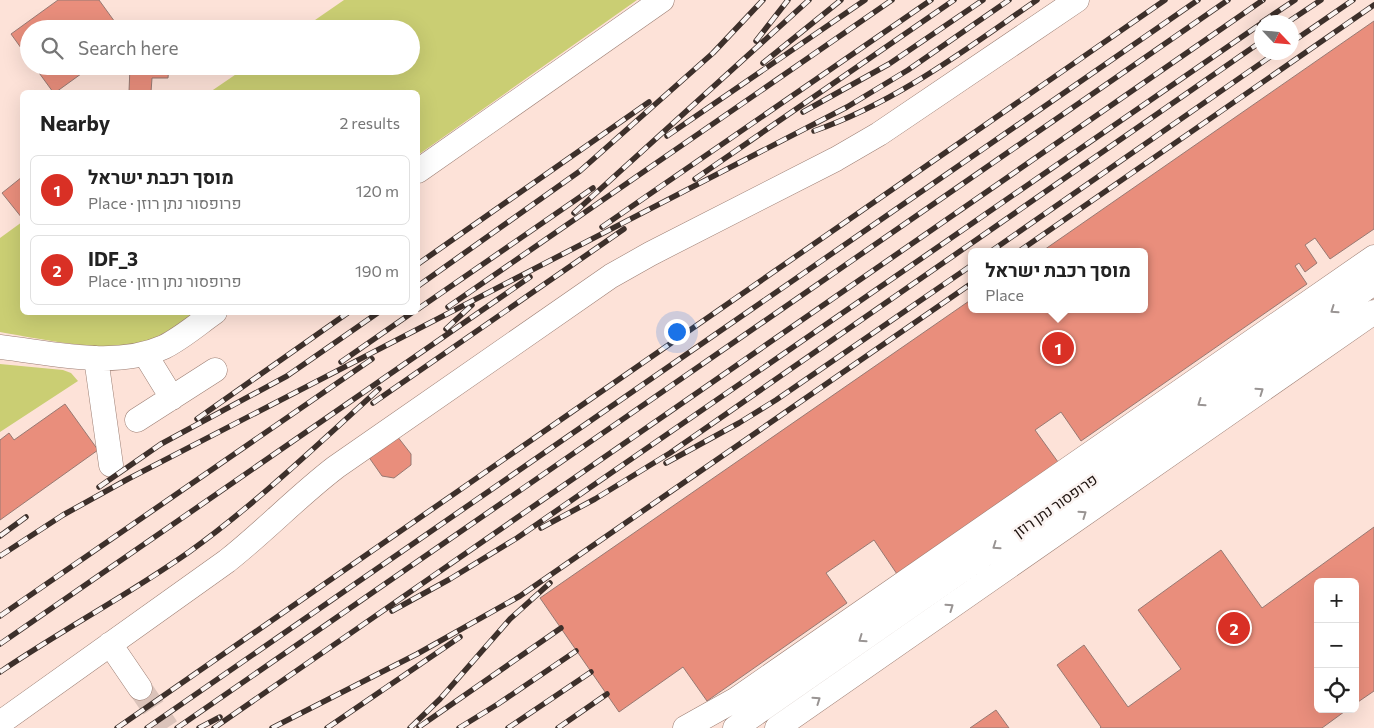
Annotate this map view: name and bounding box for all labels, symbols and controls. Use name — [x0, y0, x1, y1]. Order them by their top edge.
north arrow — [1254, 15, 1299, 60]
search box — [20, 20, 420, 75]
icon: search — [38, 34, 66, 62]
text: Search here — [78, 36, 178, 59]
text: Nearby — [40, 110, 110, 135]
text: 2 results — [339, 113, 400, 132]
text: מוסך רכבת ישראל — [88, 165, 234, 188]
text: 1 — [53, 181, 61, 200]
text: 120 m — [356, 181, 399, 200]
text: Place · פרופסור נתן רוזן — [88, 193, 241, 212]
text: IDF_3 — [88, 247, 138, 270]
popup — [968, 248, 1148, 313]
text: מוסך רכבת ישראל — [985, 258, 1131, 281]
text: 2 — [52, 261, 62, 280]
text: 190 m — [355, 261, 399, 280]
text: Place · פרופסור נתן רוזן — [88, 271, 241, 290]
text: Place — [985, 285, 1024, 304]
one-way arrow — [1330, 304, 1340, 313]
your location — [664, 319, 690, 345]
pin: 1 — [1042, 329, 1074, 367]
one-way arrow — [1254, 388, 1264, 397]
one-way arrow — [1197, 397, 1207, 406]
street label: פרופסור נתן רוזן — [1010, 469, 1100, 541]
one-way arrow — [1077, 511, 1087, 520]
one-way arrow — [992, 540, 1001, 549]
map controls — [1314, 578, 1359, 713]
button: + — [1314, 578, 1359, 623]
one-way arrow — [944, 604, 954, 613]
pin: 2 — [1218, 609, 1250, 647]
button: − — [1314, 623, 1359, 668]
one-way arrow — [859, 633, 868, 642]
button: locate — [1314, 668, 1359, 713]
one-way arrow — [811, 697, 821, 706]

